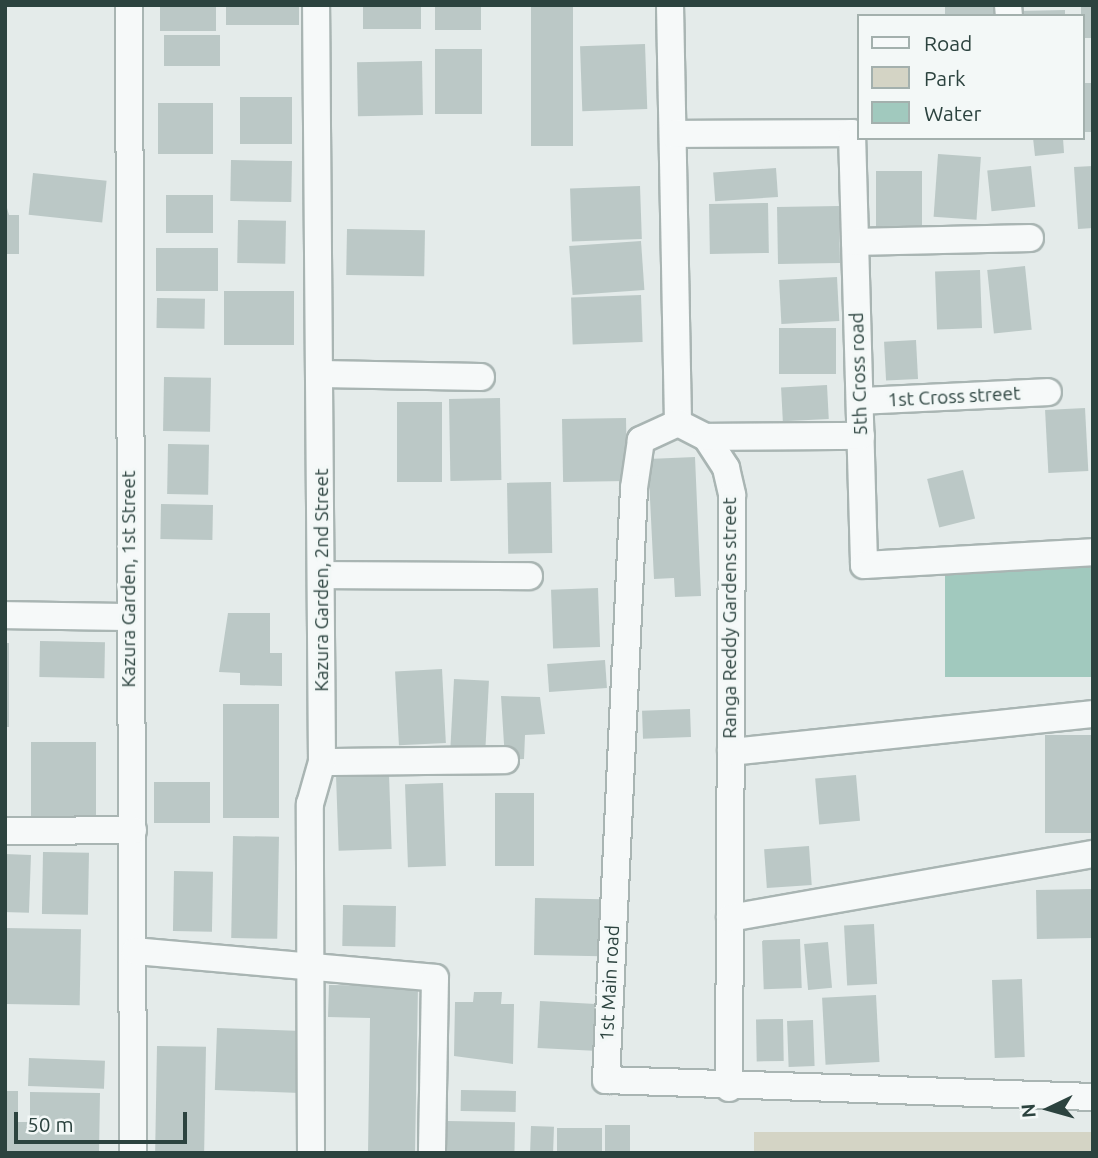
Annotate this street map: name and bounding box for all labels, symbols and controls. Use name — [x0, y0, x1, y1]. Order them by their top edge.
legend — [856, 14, 1084, 140]
text: Road — [924, 31, 972, 55]
text: Park — [924, 66, 966, 90]
text: Water — [924, 101, 982, 125]
street label: 5th Cross road — [845, 312, 873, 436]
street label: 1st Cross street — [887, 382, 1021, 412]
street label: Kazura Garden, 2nd Street — [311, 468, 333, 692]
street label: Kazura Garden, 1st Street — [118, 470, 140, 688]
street label: Ranga Reddy Gardens street — [719, 497, 741, 739]
street label: 1st Main road — [596, 924, 624, 1042]
north arrow — [1014, 1074, 1084, 1144]
scale bar — [18, 1098, 191, 1142]
text: N — [1017, 1103, 1040, 1119]
text: 50 m — [27, 1112, 74, 1136]

